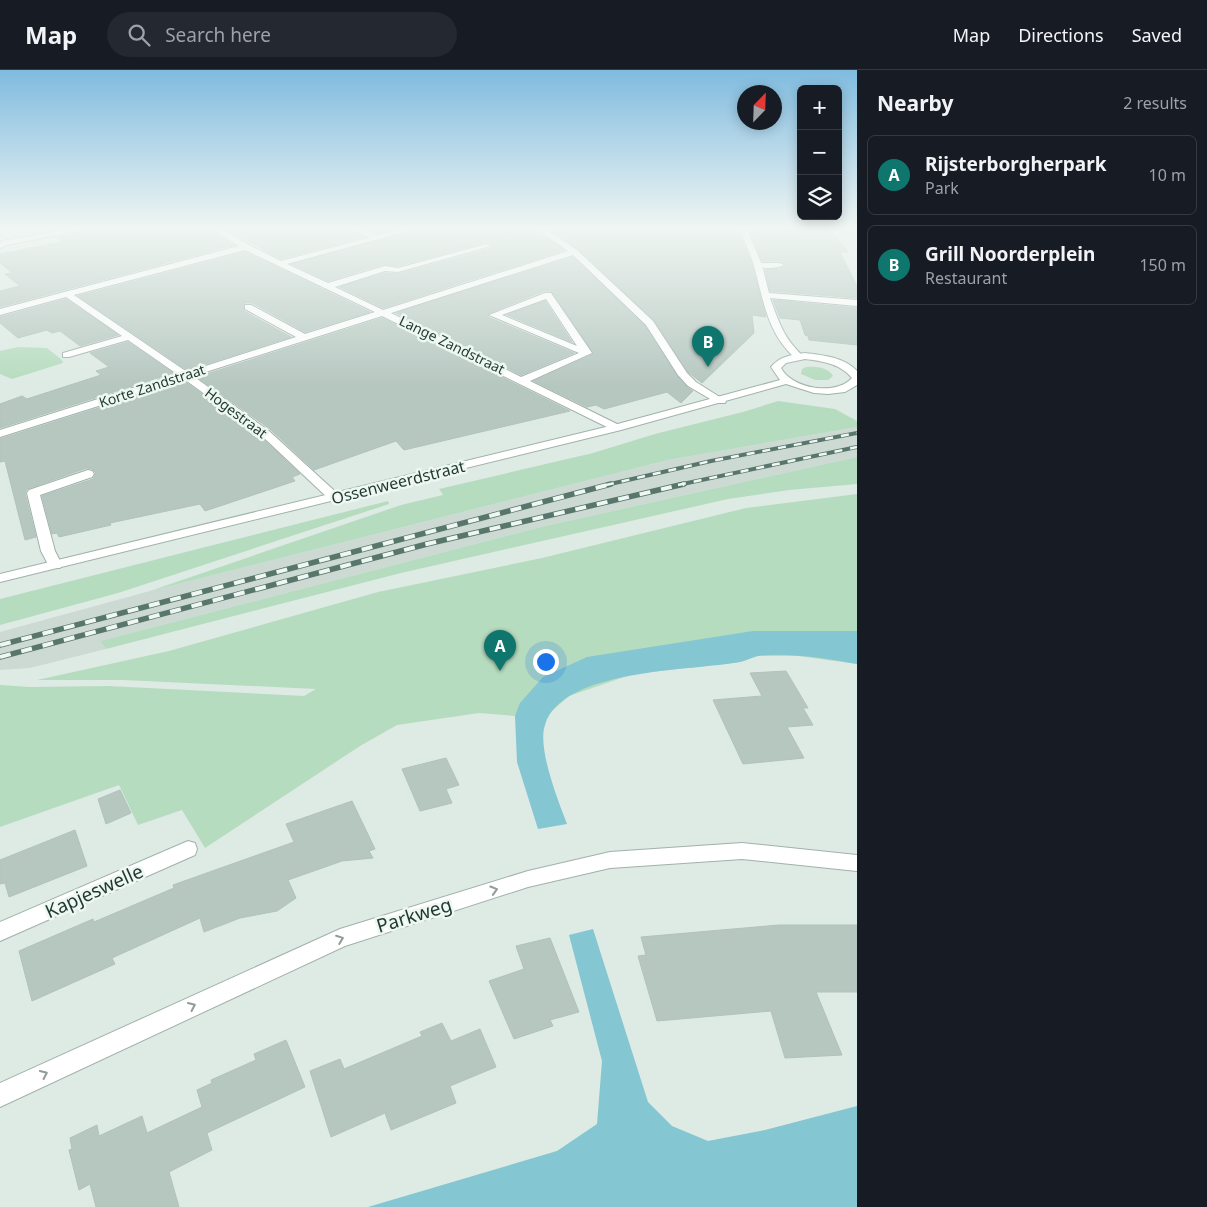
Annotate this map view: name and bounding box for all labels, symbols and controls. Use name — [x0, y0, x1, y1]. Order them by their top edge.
search box — [107, 12, 457, 57]
text: Map — [25, 18, 77, 51]
icon: search — [125, 21, 153, 49]
text: Search here — [165, 22, 271, 48]
text: Map — [953, 23, 990, 47]
text: Directions — [1018, 23, 1104, 47]
text: Saved — [1132, 23, 1182, 47]
north arrow — [737, 85, 782, 130]
map controls — [797, 85, 842, 220]
button: + — [797, 85, 842, 130]
text: Nearby — [877, 89, 953, 117]
text: 2 results — [1123, 92, 1187, 114]
button: − — [797, 130, 842, 175]
text: Rijsterborgherpark — [925, 151, 1106, 177]
text: A — [888, 164, 900, 186]
text: 10 m — [1149, 164, 1186, 186]
button: layers — [797, 175, 842, 220]
text: Park — [925, 177, 959, 199]
text: Grill Noorderplein — [925, 241, 1095, 267]
text: B — [889, 254, 899, 276]
text: 150 m — [1139, 254, 1186, 276]
text: Restaurant — [925, 267, 1007, 289]
street label: Lange Zandstraat — [396, 311, 508, 378]
pin: B — [692, 326, 724, 367]
street label: Korte Zandstraat — [96, 359, 207, 412]
street label: Hogestraat — [201, 383, 271, 442]
street label: Ossenweerdstraat — [329, 455, 467, 509]
pin: A — [484, 630, 516, 671]
your location — [533, 649, 559, 675]
street label: Kapjeswelle — [41, 858, 147, 924]
one-way arrow — [490, 885, 498, 895]
street label: Parkweg — [373, 891, 455, 939]
one-way arrow — [335, 935, 344, 945]
one-way arrow — [187, 1002, 196, 1013]
one-way arrow — [39, 1070, 48, 1081]

